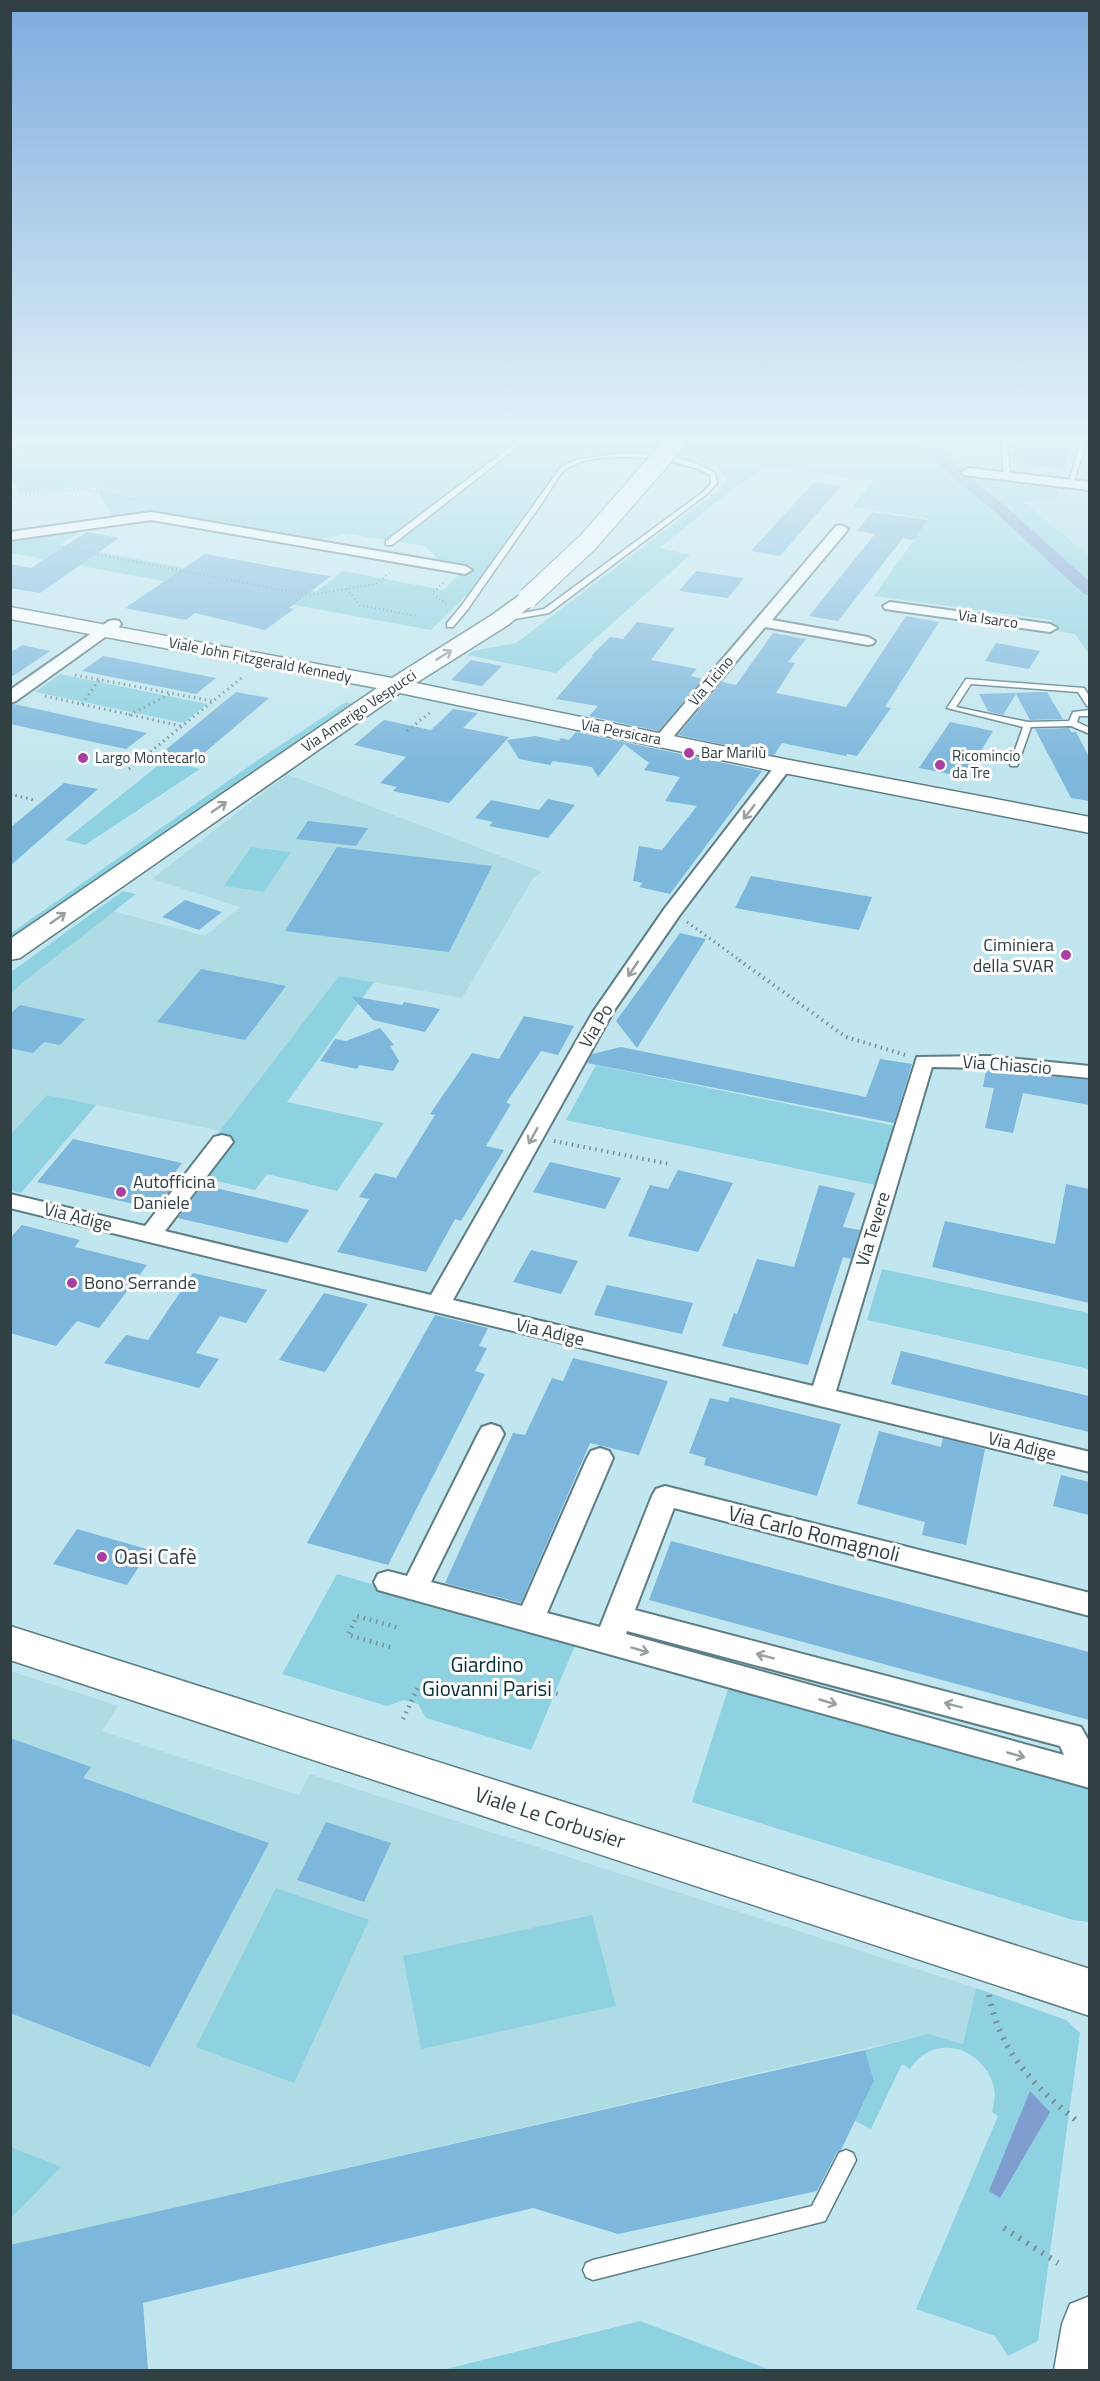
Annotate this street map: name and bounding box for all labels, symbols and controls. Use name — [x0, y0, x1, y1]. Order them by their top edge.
street label: Via Isarco — [957, 603, 1020, 634]
street label: Viale John Fitzgerald Kennedy — [167, 630, 354, 689]
one-way arrow — [435, 649, 452, 661]
street label: Via Ticino — [683, 650, 739, 711]
street label: Via Amerigo Vespucci — [297, 664, 421, 758]
street label: Via Persicara — [579, 712, 664, 751]
place label: Bar Marilù — [701, 741, 766, 764]
place label: Ricomincio da Tre — [952, 744, 1021, 784]
place label: Largo Montecarlo — [95, 746, 206, 769]
marker: Bar Marilù — [682, 746, 696, 760]
marker: Largo Montecarlo — [76, 751, 90, 765]
marker: Ricomincio da Tre — [933, 758, 947, 772]
one-way arrow — [210, 801, 226, 813]
one-way arrow — [742, 804, 755, 820]
one-way arrow — [50, 912, 66, 924]
place label: Ciminiera della SVAR — [973, 931, 1054, 979]
marker: Ciminiera della SVAR — [1059, 948, 1073, 962]
one-way arrow — [626, 960, 639, 977]
street label: Via Po — [572, 998, 619, 1053]
street label: Via Chiascio — [961, 1048, 1053, 1081]
one-way arrow — [527, 1127, 539, 1144]
place label: Autofficina Daniele — [133, 1168, 215, 1216]
marker: Autofficina Daniele — [114, 1185, 128, 1199]
street label: Via Tevere — [848, 1188, 897, 1270]
street label: Via Adige — [41, 1195, 115, 1238]
place label: Bono Serrande — [84, 1269, 196, 1296]
marker: Bono Serrande — [65, 1276, 79, 1290]
street label: Via Adige — [513, 1311, 587, 1353]
street label: Via Adige — [985, 1424, 1059, 1467]
street label: Via Carlo Romagnoli — [725, 1496, 904, 1570]
place label: Oasi Cafè — [114, 1540, 197, 1572]
marker: Oasi Cafè — [95, 1550, 109, 1564]
one-way arrow — [630, 1645, 649, 1656]
park label: Giardino Giovanni Parisi — [422, 1648, 552, 1704]
one-way arrow — [755, 1649, 774, 1661]
one-way arrow — [818, 1697, 837, 1708]
one-way arrow — [944, 1699, 963, 1711]
one-way arrow — [1006, 1749, 1025, 1761]
street label: Viale Le Corbusier — [471, 1778, 630, 1856]

